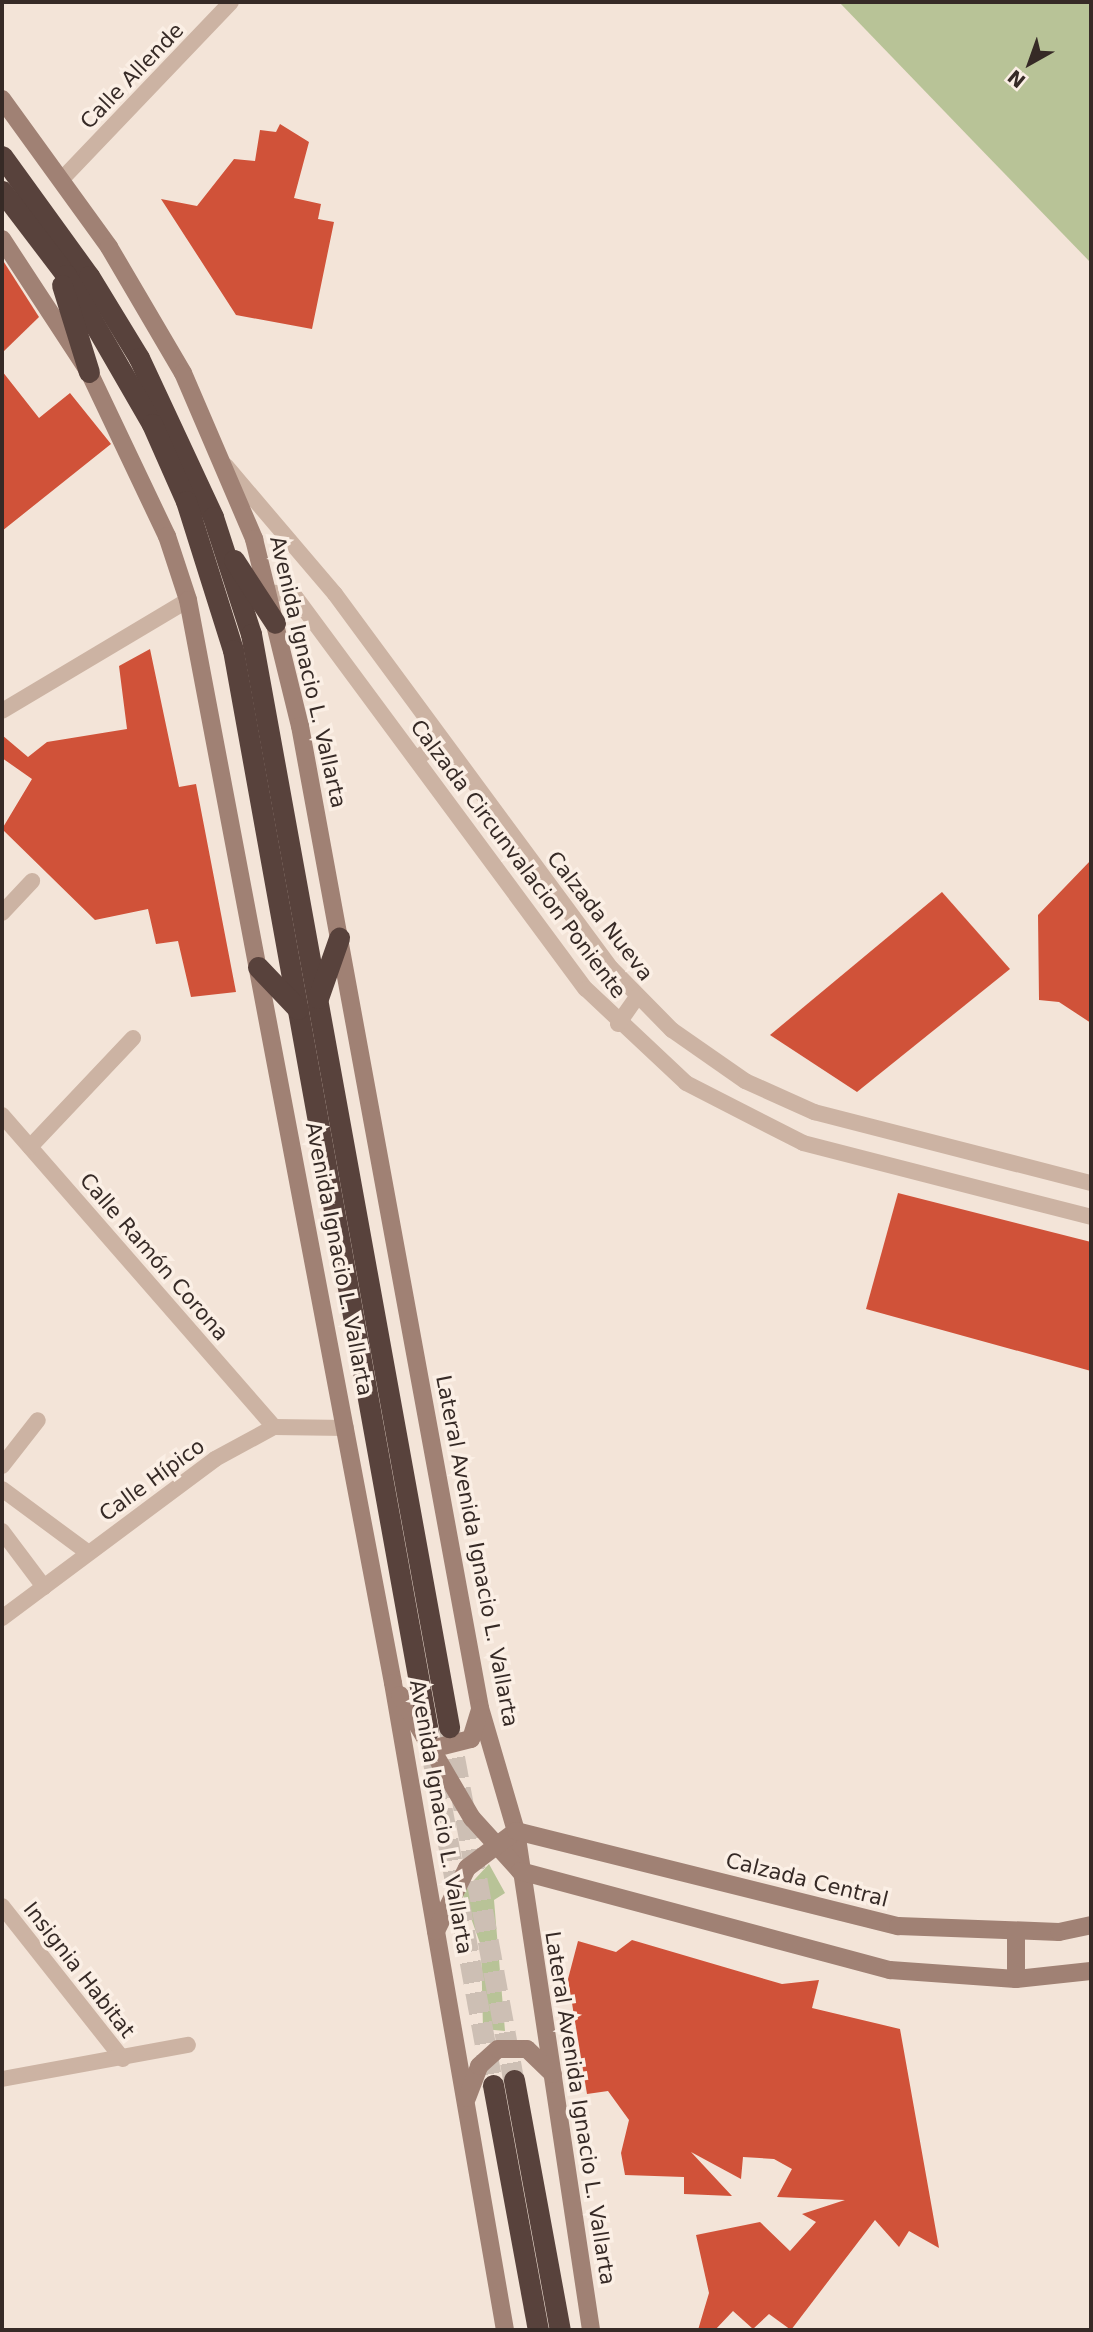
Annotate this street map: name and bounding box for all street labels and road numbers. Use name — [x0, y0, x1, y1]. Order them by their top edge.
street label: Calle Allende — [75, 18, 189, 134]
street label: Avenida Ignacio L. Vallarta — [264, 534, 352, 810]
street label: Calzada Circunvalacion Poniente — [405, 715, 631, 1003]
street label: Calzada Nueva — [542, 846, 658, 986]
street label: Avenida Ignacio L. Vallarta — [300, 1120, 378, 1398]
street label: Calle Ramón Corona — [74, 1168, 234, 1346]
street label: Lateral Avenida Ignacio L. Vallarta — [430, 1373, 524, 1729]
street label: Calle Hípico — [94, 1433, 210, 1527]
street label: Avenida Ignacio L. Vallarta — [404, 1678, 478, 1956]
street label: Calzada Central — [723, 1848, 891, 1912]
street label: Insignia Habitat — [18, 1897, 140, 2043]
street label: Lateral Avenida Ignacio L. Vallarta — [540, 1929, 620, 2287]

